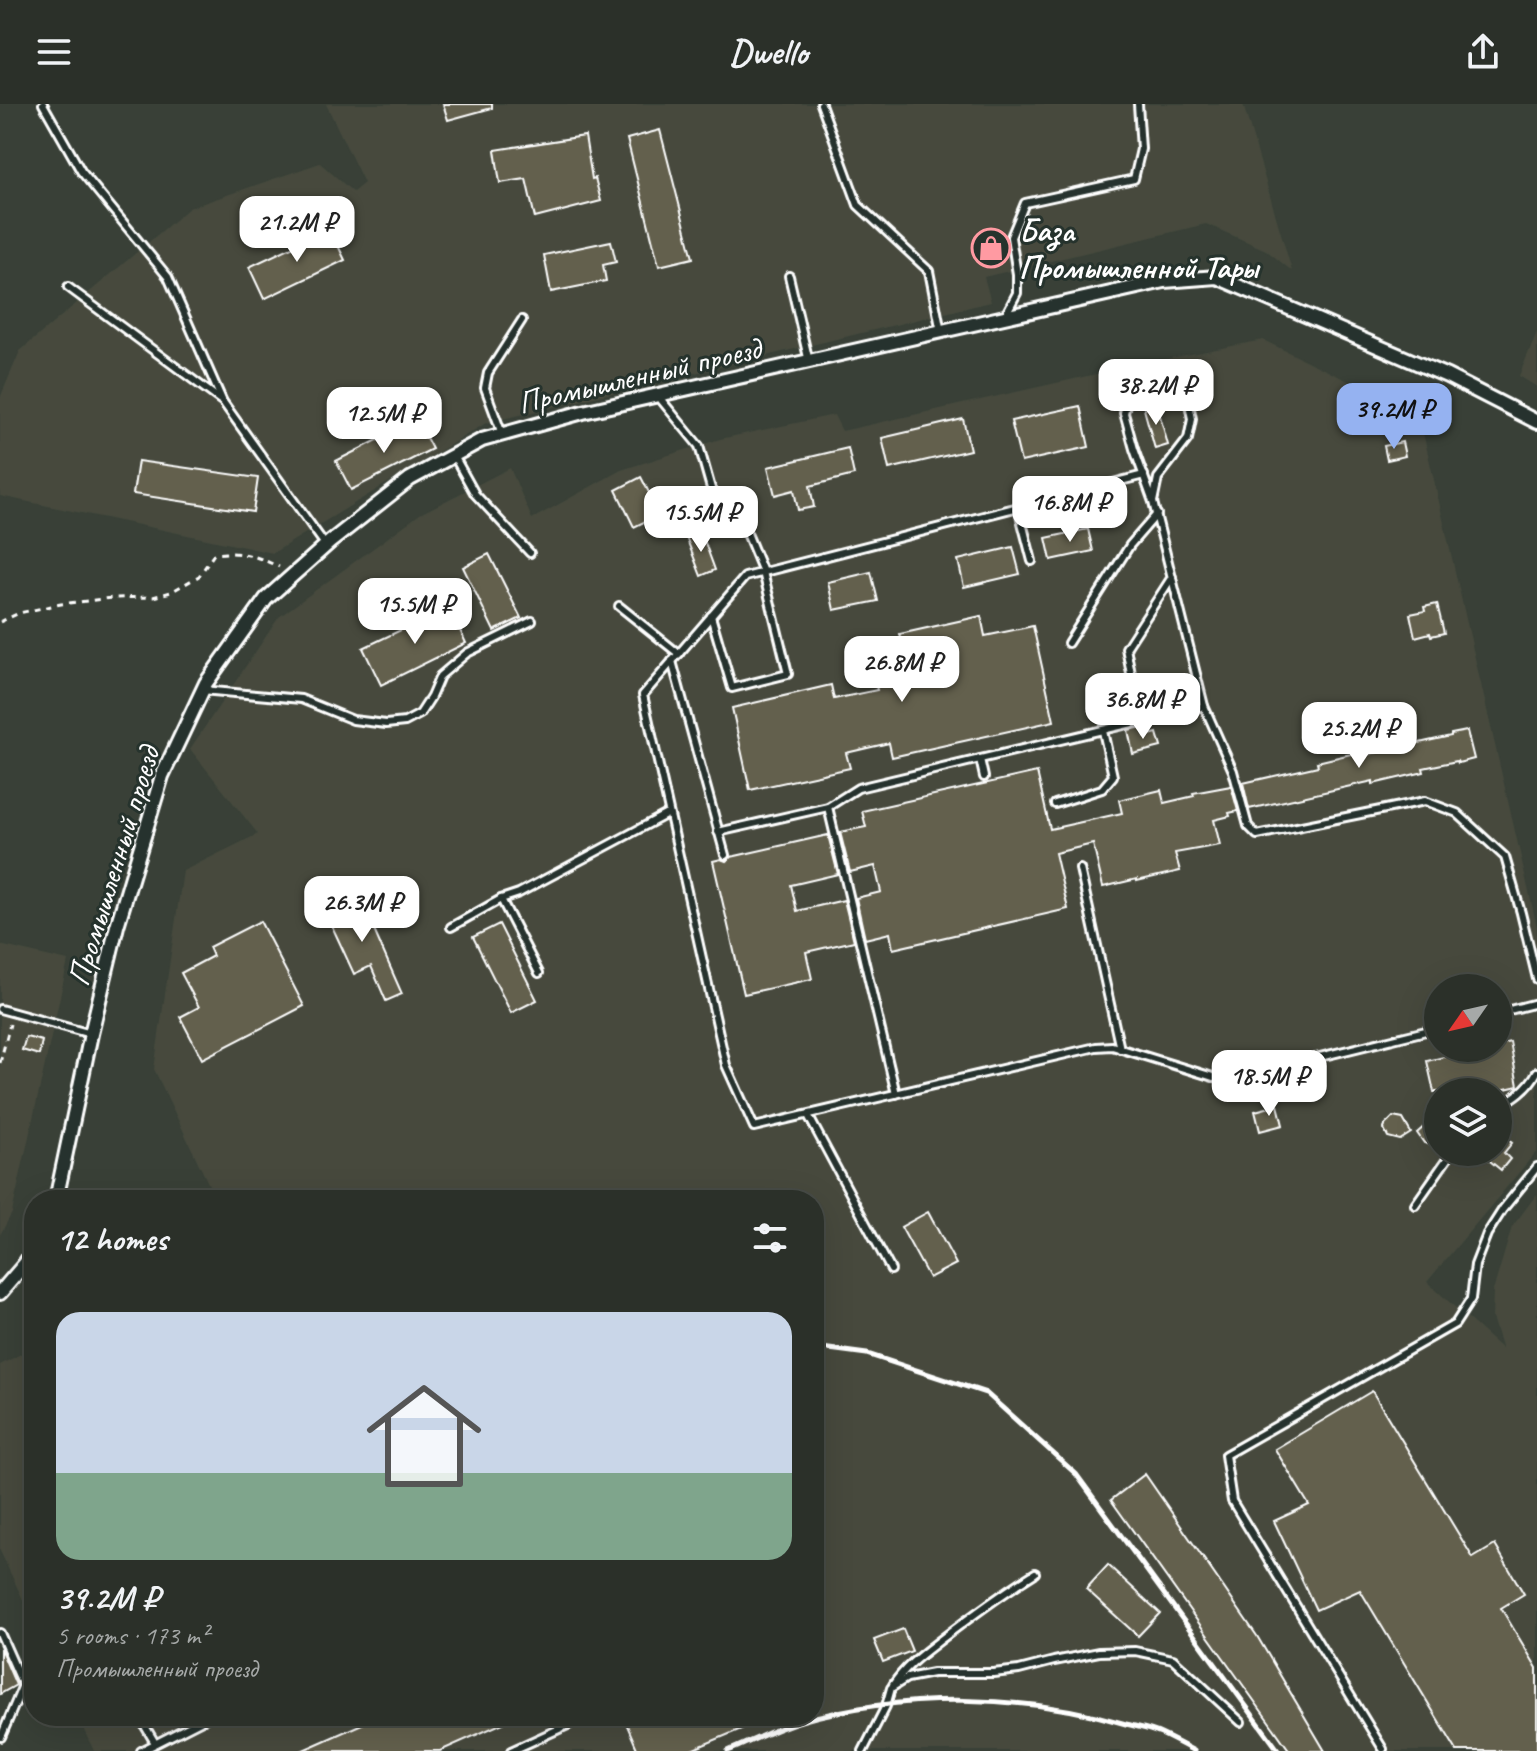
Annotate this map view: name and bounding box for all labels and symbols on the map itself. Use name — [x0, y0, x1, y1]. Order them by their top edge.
pin: 21.2M ₽ — [223, 196, 371, 264]
place label: База Промышленной Тары — [1019, 210, 1261, 288]
shop icon: База Промышленной Тары — [970, 227, 1012, 269]
street label: Промышленный проезд — [514, 327, 767, 423]
pin: 38.2M ₽ — [1082, 359, 1230, 427]
pin: 39.2M ₽ — [1320, 383, 1468, 451]
pin: 12.5M ₽ — [310, 387, 458, 455]
pin: 16.8M ₽ — [996, 476, 1144, 544]
pin: 15.5M ₽ — [627, 486, 775, 554]
pin: 15.5M ₽ — [341, 578, 489, 646]
pin: 26.8M ₽ — [828, 636, 976, 704]
pin: 36.8M ₽ — [1069, 673, 1217, 741]
pin: 25.2M ₽ — [1285, 702, 1433, 770]
street label: Промышленный проезд — [58, 739, 170, 991]
pin: 26.3M ₽ — [288, 876, 436, 944]
north arrow — [1424, 974, 1512, 1062]
pin: 18.5M ₽ — [1195, 1050, 1343, 1118]

